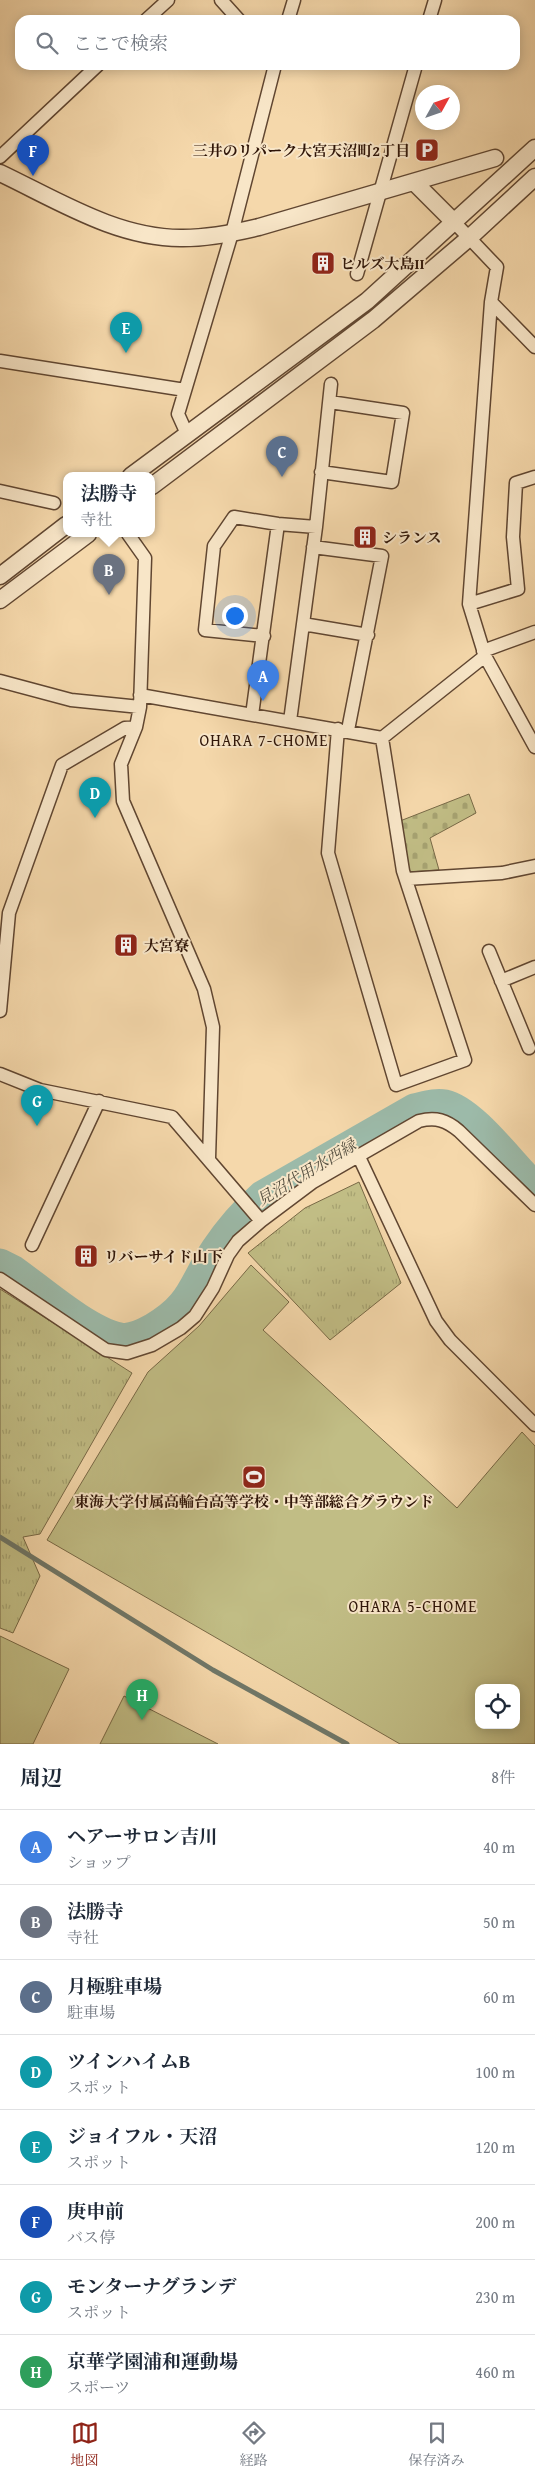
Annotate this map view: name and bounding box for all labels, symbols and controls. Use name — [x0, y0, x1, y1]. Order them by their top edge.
search box — [15, 15, 520, 70]
icon: search — [33, 29, 61, 57]
text: ここで検索 — [73, 29, 168, 57]
north arrow — [415, 85, 460, 130]
pin: F — [17, 135, 49, 176]
parking icon: 三井のリパーク大宮天沼町2丁目 — [414, 137, 440, 163]
place label: 三井のリパーク大宮天沼町2丁目 — [193, 140, 410, 161]
building icon: ヒルズ大島Ⅱ — [310, 250, 336, 276]
place label: ヒルズ大島Ⅱ — [340, 253, 425, 274]
pin: E — [110, 312, 142, 353]
pin: C — [266, 436, 298, 477]
popup — [63, 472, 155, 537]
text: 法勝寺 — [80, 479, 138, 507]
text: 寺社 — [80, 507, 113, 531]
building icon: シランス — [352, 524, 378, 550]
place label: シランス — [382, 527, 442, 548]
pin: B — [93, 554, 125, 595]
your location — [222, 603, 248, 629]
pin: A — [247, 660, 279, 701]
district label: OHARA 7-CHOME — [200, 728, 328, 752]
pin: D — [79, 777, 111, 818]
building icon: 大宮寮 — [113, 932, 139, 958]
place label: 大宮寮 — [144, 935, 189, 956]
pin: G — [21, 1085, 53, 1126]
water label: 見沼代用水西縁 — [252, 1132, 362, 1211]
building icon: リバーサイド山下 — [73, 1243, 99, 1269]
place label: リバーサイド山下 — [104, 1246, 223, 1267]
sports icon: 東海大学付属高輪台高等学校・中等部総合グラウンド — [241, 1464, 267, 1490]
place label: 東海大学付属高輪台高等学校・中等部総合グラウンド — [74, 1491, 434, 1512]
district label: OHARA 5-CHOME — [349, 1594, 477, 1618]
pin: H — [126, 1679, 158, 1720]
map controls — [475, 1684, 520, 1729]
button: locate — [475, 1684, 520, 1729]
text: 周辺 — [20, 1762, 62, 1793]
text: 8件 — [491, 1765, 515, 1789]
text: ヘアーサロン吉川 — [67, 1822, 218, 1850]
text: A — [31, 1835, 41, 1859]
text: 40 m — [483, 1835, 515, 1859]
text: ショップ — [67, 1850, 131, 1874]
text: 法勝寺 — [67, 1897, 124, 1925]
text: B — [31, 1910, 41, 1934]
text: 50 m — [483, 1910, 515, 1934]
text: 寺社 — [67, 1925, 99, 1949]
text: 月極駐車場 — [67, 1972, 162, 2000]
text: C — [31, 1985, 41, 2009]
text: 60 m — [483, 1985, 515, 2009]
text: 駐車場 — [67, 2000, 115, 2024]
text: ツインハイムB — [67, 2047, 190, 2075]
text: D — [31, 2060, 41, 2084]
text: 100 m — [475, 2060, 515, 2084]
text: スポット — [67, 2075, 131, 2099]
text: ジョイフル・天沼 — [67, 2122, 217, 2150]
text: E — [32, 2135, 40, 2159]
text: 120 m — [475, 2135, 515, 2159]
text: スポット — [67, 2150, 131, 2174]
text: 庚申前 — [67, 2197, 124, 2225]
text: F — [32, 2210, 40, 2234]
text: 200 m — [475, 2210, 515, 2234]
text: バス停 — [67, 2225, 115, 2249]
text: モンターナグランデ — [67, 2272, 236, 2300]
text: G — [31, 2285, 41, 2309]
text: 230 m — [475, 2285, 515, 2309]
text: スポット — [67, 2300, 131, 2324]
text: 京華学園浦和運動場 — [67, 2347, 238, 2375]
text: H — [30, 2360, 42, 2384]
text: 460 m — [475, 2360, 515, 2384]
text: スポーツ — [67, 2375, 130, 2399]
tab: 地図 — [71, 2419, 99, 2470]
tab: 経路 — [240, 2419, 268, 2470]
tab: 保存済み — [409, 2419, 465, 2470]

